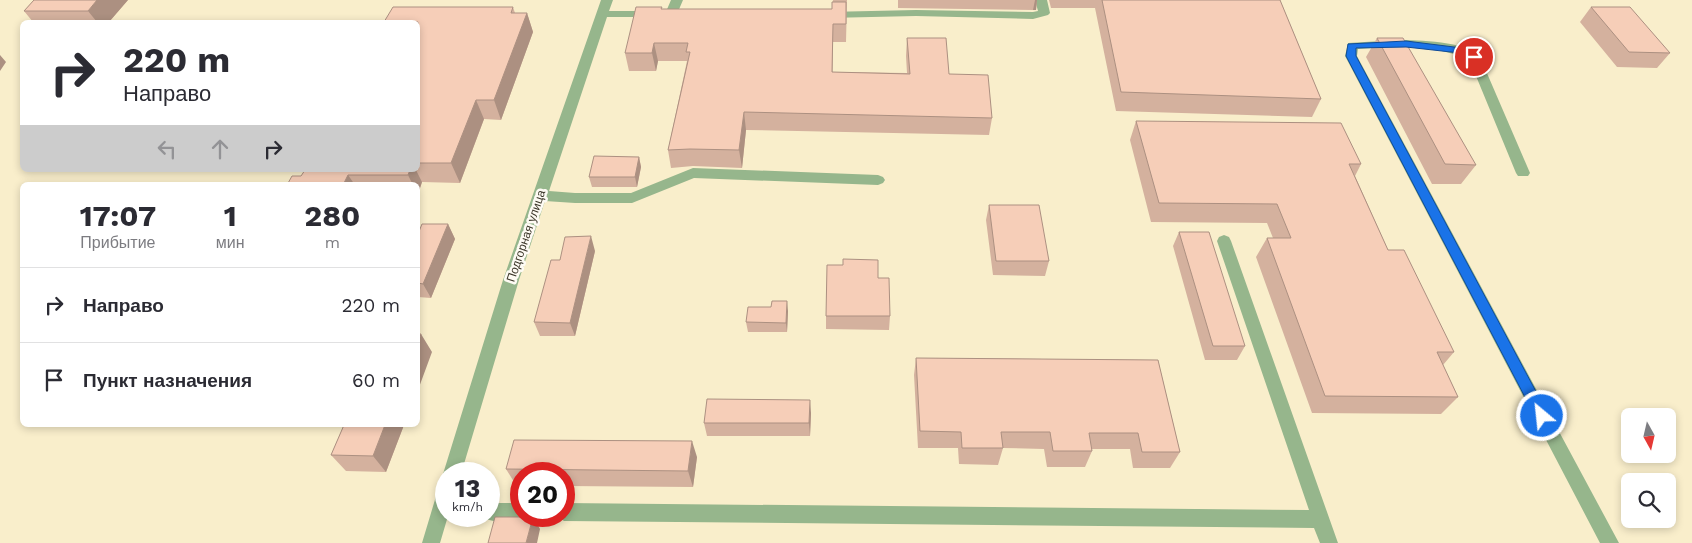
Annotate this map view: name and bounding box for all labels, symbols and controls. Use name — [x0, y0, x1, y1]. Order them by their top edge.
pin — [1453, 36, 1495, 78]
text: 220 m — [123, 39, 230, 81]
icon: right — [40, 40, 105, 105]
icon: arrive — [1460, 43, 1488, 71]
text: Направо — [123, 81, 211, 106]
icon: left — [153, 135, 181, 163]
icon: ahead — [206, 135, 234, 163]
icon: right — [259, 135, 287, 163]
street label: Подгорная улица — [504, 188, 548, 284]
text: 17:07 — [80, 198, 156, 233]
text: 1 — [224, 198, 237, 233]
text: 280 — [304, 198, 360, 233]
text: Прибытие — [80, 233, 156, 252]
text: мин — [216, 233, 245, 252]
text: m — [325, 233, 340, 252]
icon: right — [40, 291, 68, 319]
text: Направо — [83, 294, 164, 317]
text: 220 m — [341, 294, 400, 317]
icon: arrive — [40, 366, 68, 394]
text: Пункт назначения — [83, 369, 252, 392]
text: 60 m — [352, 369, 400, 392]
position arrow — [1515, 389, 1567, 441]
north arrow — [1621, 408, 1676, 462]
map controls — [1621, 408, 1676, 528]
speed limit sign: 20 — [510, 462, 575, 527]
button: search — [1621, 473, 1676, 528]
text: 13 — [455, 474, 480, 503]
text: km/h — [452, 500, 483, 514]

